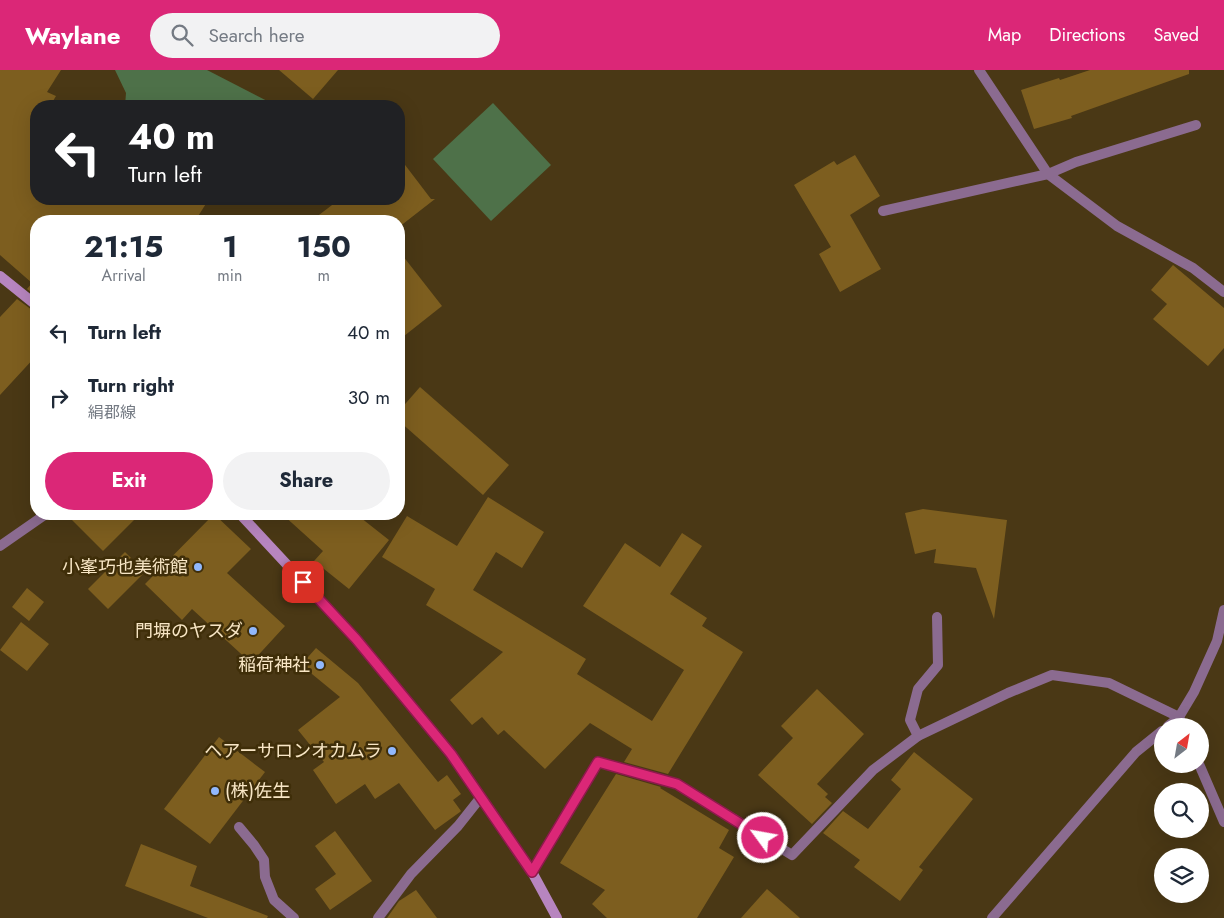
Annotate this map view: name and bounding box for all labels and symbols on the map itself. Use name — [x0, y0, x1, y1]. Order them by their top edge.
place label: 小峯巧也美術館 — [62, 554, 188, 580]
marker: 小峯巧也美術館 — [192, 561, 204, 573]
pin — [282, 561, 324, 603]
place label: 門塀のヤスダ — [135, 618, 243, 644]
marker: 門塀のヤスダ — [247, 625, 259, 637]
place label: 稲荷神社 — [238, 652, 310, 678]
marker: 稲荷神社 — [314, 659, 326, 671]
north arrow — [1154, 718, 1209, 772]
place label: ヘアーサロンオカムラ — [204, 738, 382, 764]
marker: ヘアーサロンオカムラ — [386, 745, 398, 757]
place label: (株)佐生 — [225, 778, 290, 804]
marker: (株)佐生 — [209, 785, 221, 797]
position arrow — [736, 811, 788, 863]

